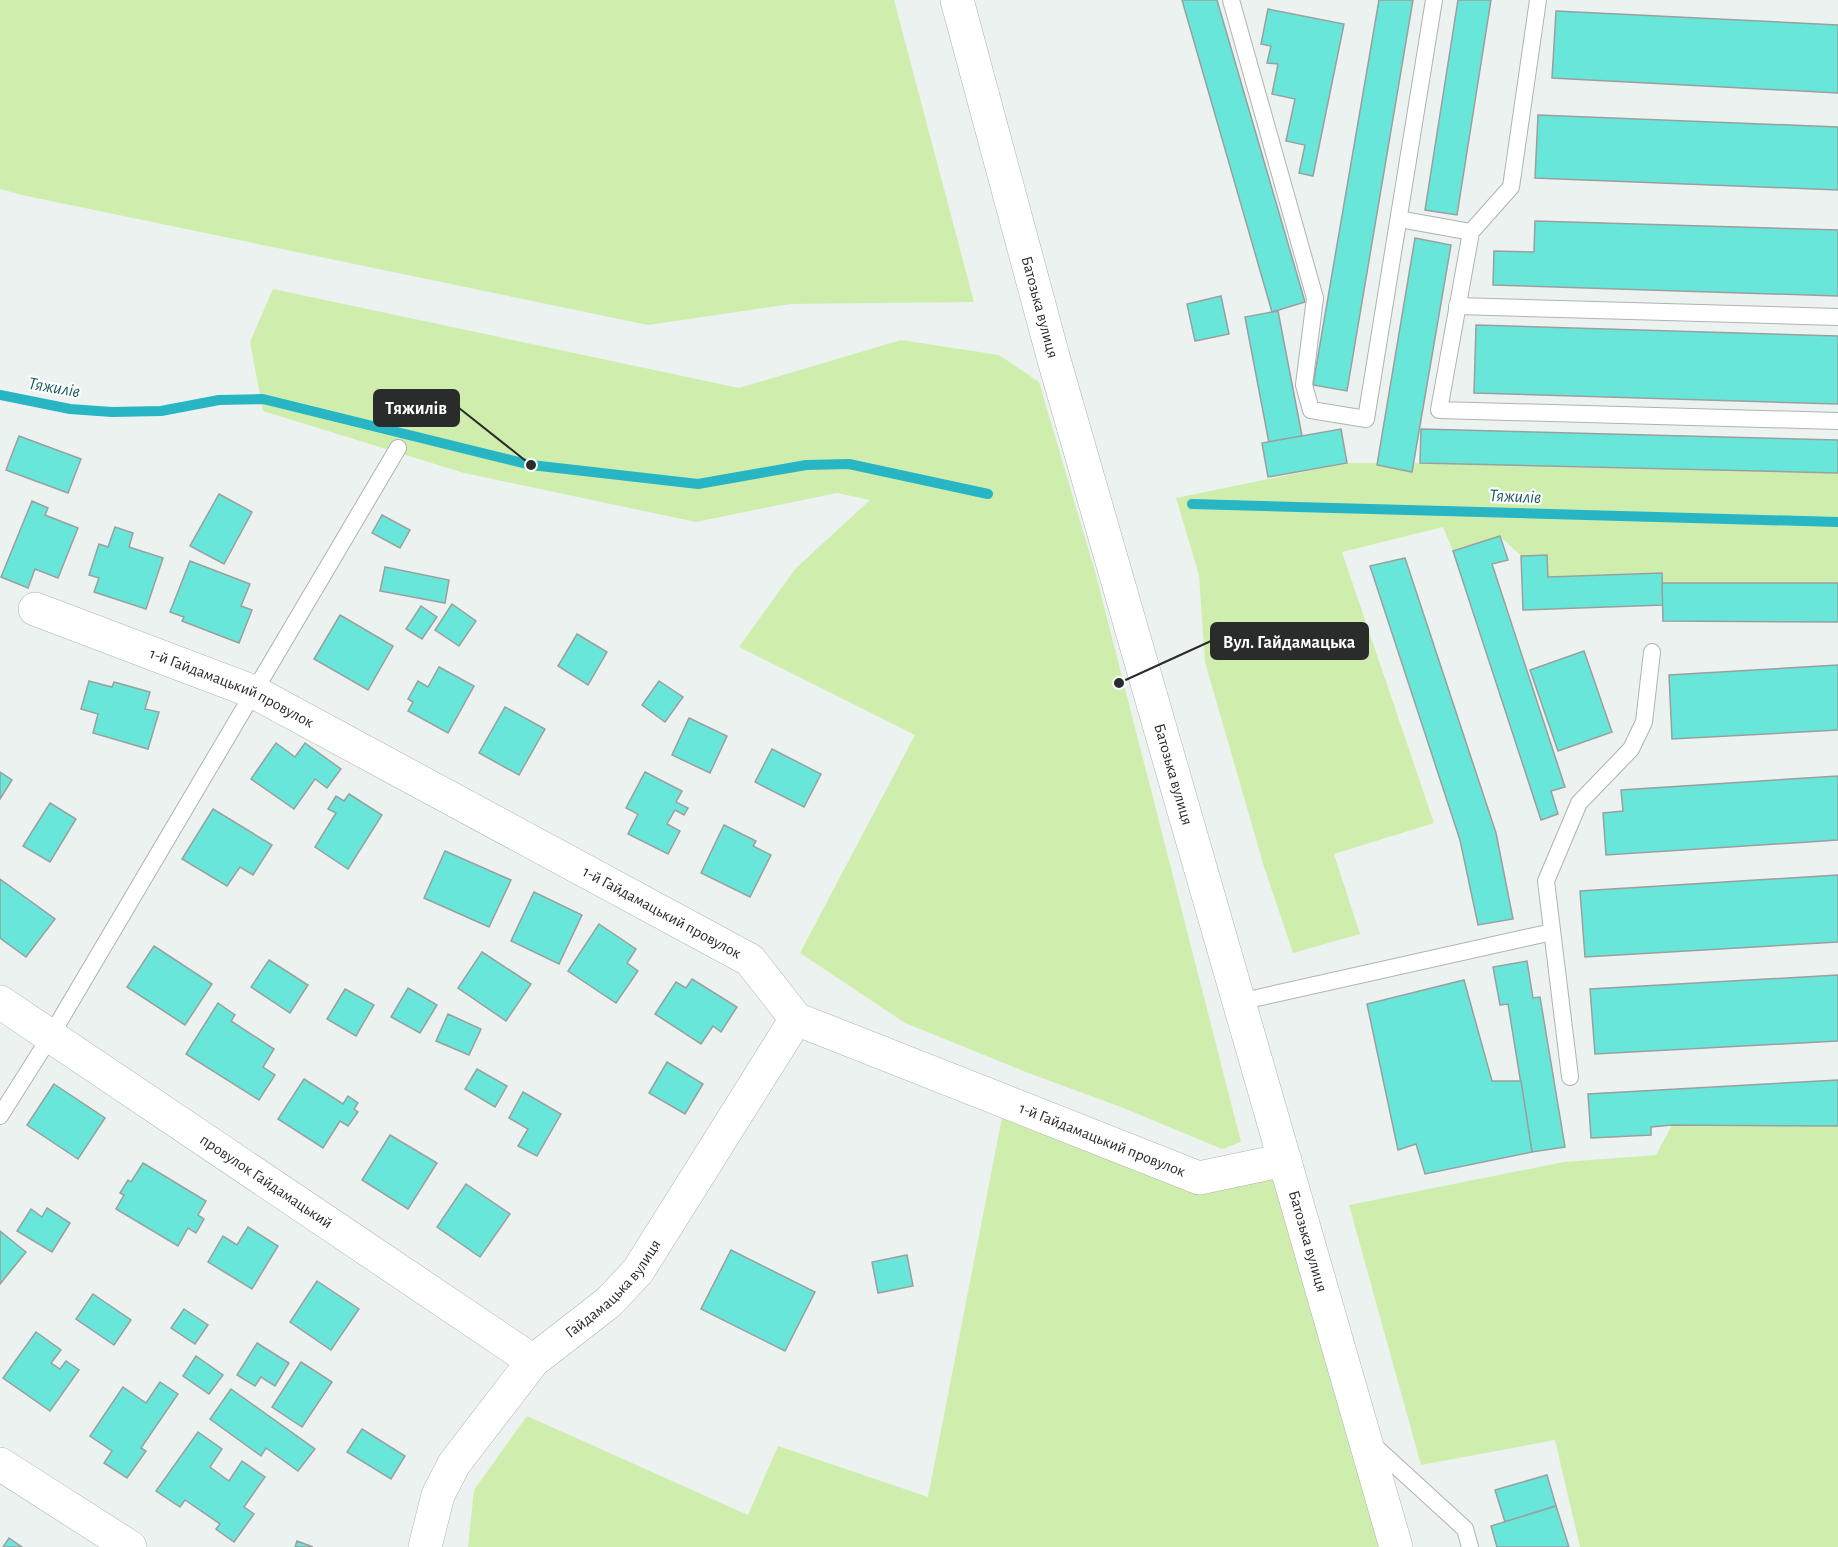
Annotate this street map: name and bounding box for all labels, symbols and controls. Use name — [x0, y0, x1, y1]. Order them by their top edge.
street label: Батозька вулиця — [1018, 254, 1061, 360]
water label: Тяжилів — [27, 375, 81, 401]
callout: Тяжилів — [374, 390, 459, 426]
text: Тяжилів — [385, 400, 447, 418]
water label: Тяжилів — [1489, 487, 1541, 507]
callout: Вул. Гайдамацька — [1211, 623, 1368, 659]
text: Вул. Гайдамацька — [1223, 634, 1356, 652]
street label: 1-й Гайдамацький провулок — [147, 645, 317, 731]
street label: Батозька вулиця — [1151, 722, 1196, 827]
street label: 1-й Гайдамацький провулок — [580, 863, 744, 962]
street label: 1-й Гайдамацький провулок — [1017, 1100, 1188, 1180]
street label: провулок Гайдамацький — [197, 1131, 335, 1231]
street label: Батозька вулиця — [1286, 1189, 1330, 1294]
street label: Гайдамацька вулиця — [562, 1237, 664, 1341]

